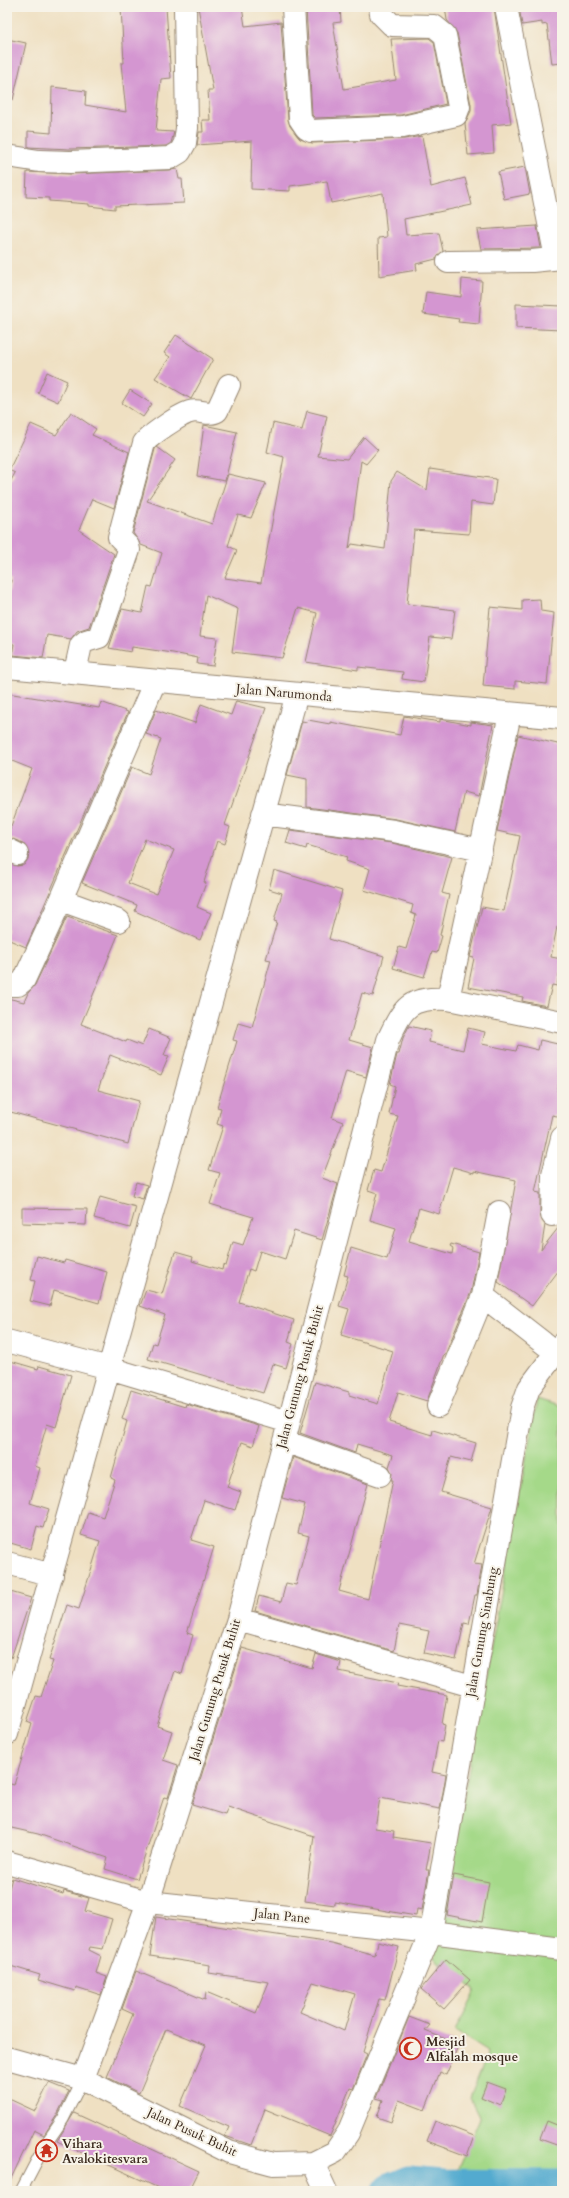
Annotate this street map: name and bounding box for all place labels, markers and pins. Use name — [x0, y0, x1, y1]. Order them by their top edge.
place label: Mesjid Alfalah mosque — [426, 2033, 518, 2066]
mosque icon: Mesjid Alfalah mosque — [398, 2036, 424, 2062]
place label: Vihara Avalokitesvara — [62, 2135, 148, 2168]
temple icon: Vihara Avalokitesvara — [34, 2138, 60, 2164]

